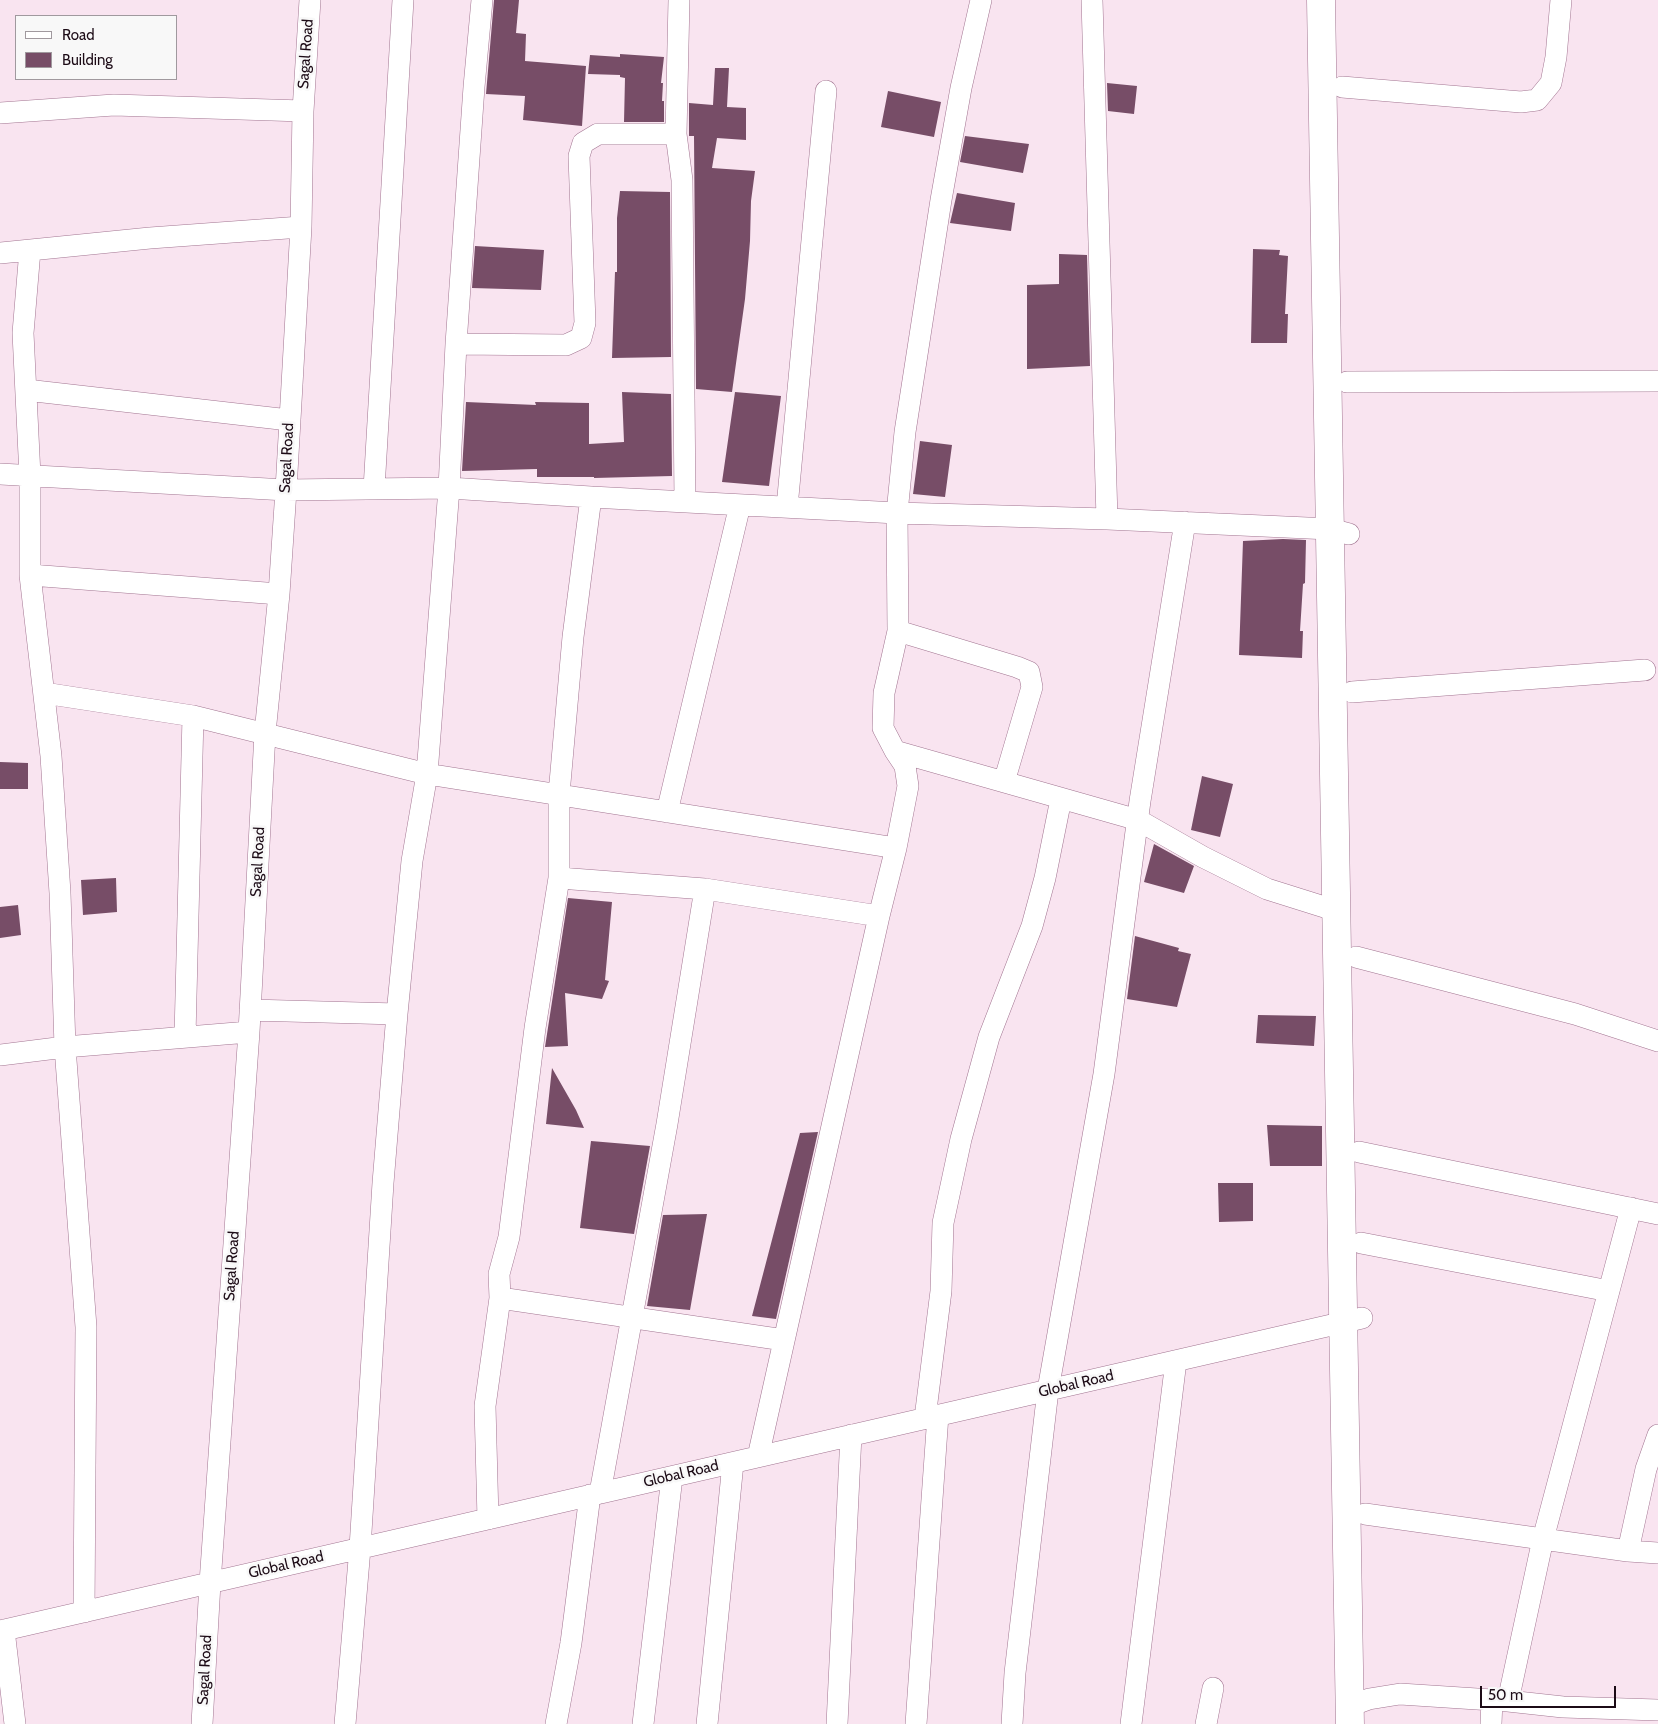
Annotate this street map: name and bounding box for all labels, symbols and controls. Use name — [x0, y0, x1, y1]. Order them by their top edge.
legend — [15, 15, 178, 80]
street label: Sagal Road — [295, 18, 317, 90]
text: Road — [62, 26, 95, 44]
text: Building — [62, 51, 113, 69]
street label: Sagal Road — [276, 423, 298, 493]
street label: Sagal Road — [247, 827, 269, 897]
street label: Sagal Road — [221, 1230, 243, 1302]
street label: Global Road — [1037, 1367, 1115, 1401]
street label: Global Road — [642, 1457, 720, 1491]
street label: Global Road — [247, 1548, 325, 1582]
street label: Sagal Road — [194, 1635, 216, 1705]
scale bar — [1483, 1676, 1619, 1708]
text: 50 m — [1488, 1686, 1523, 1704]

